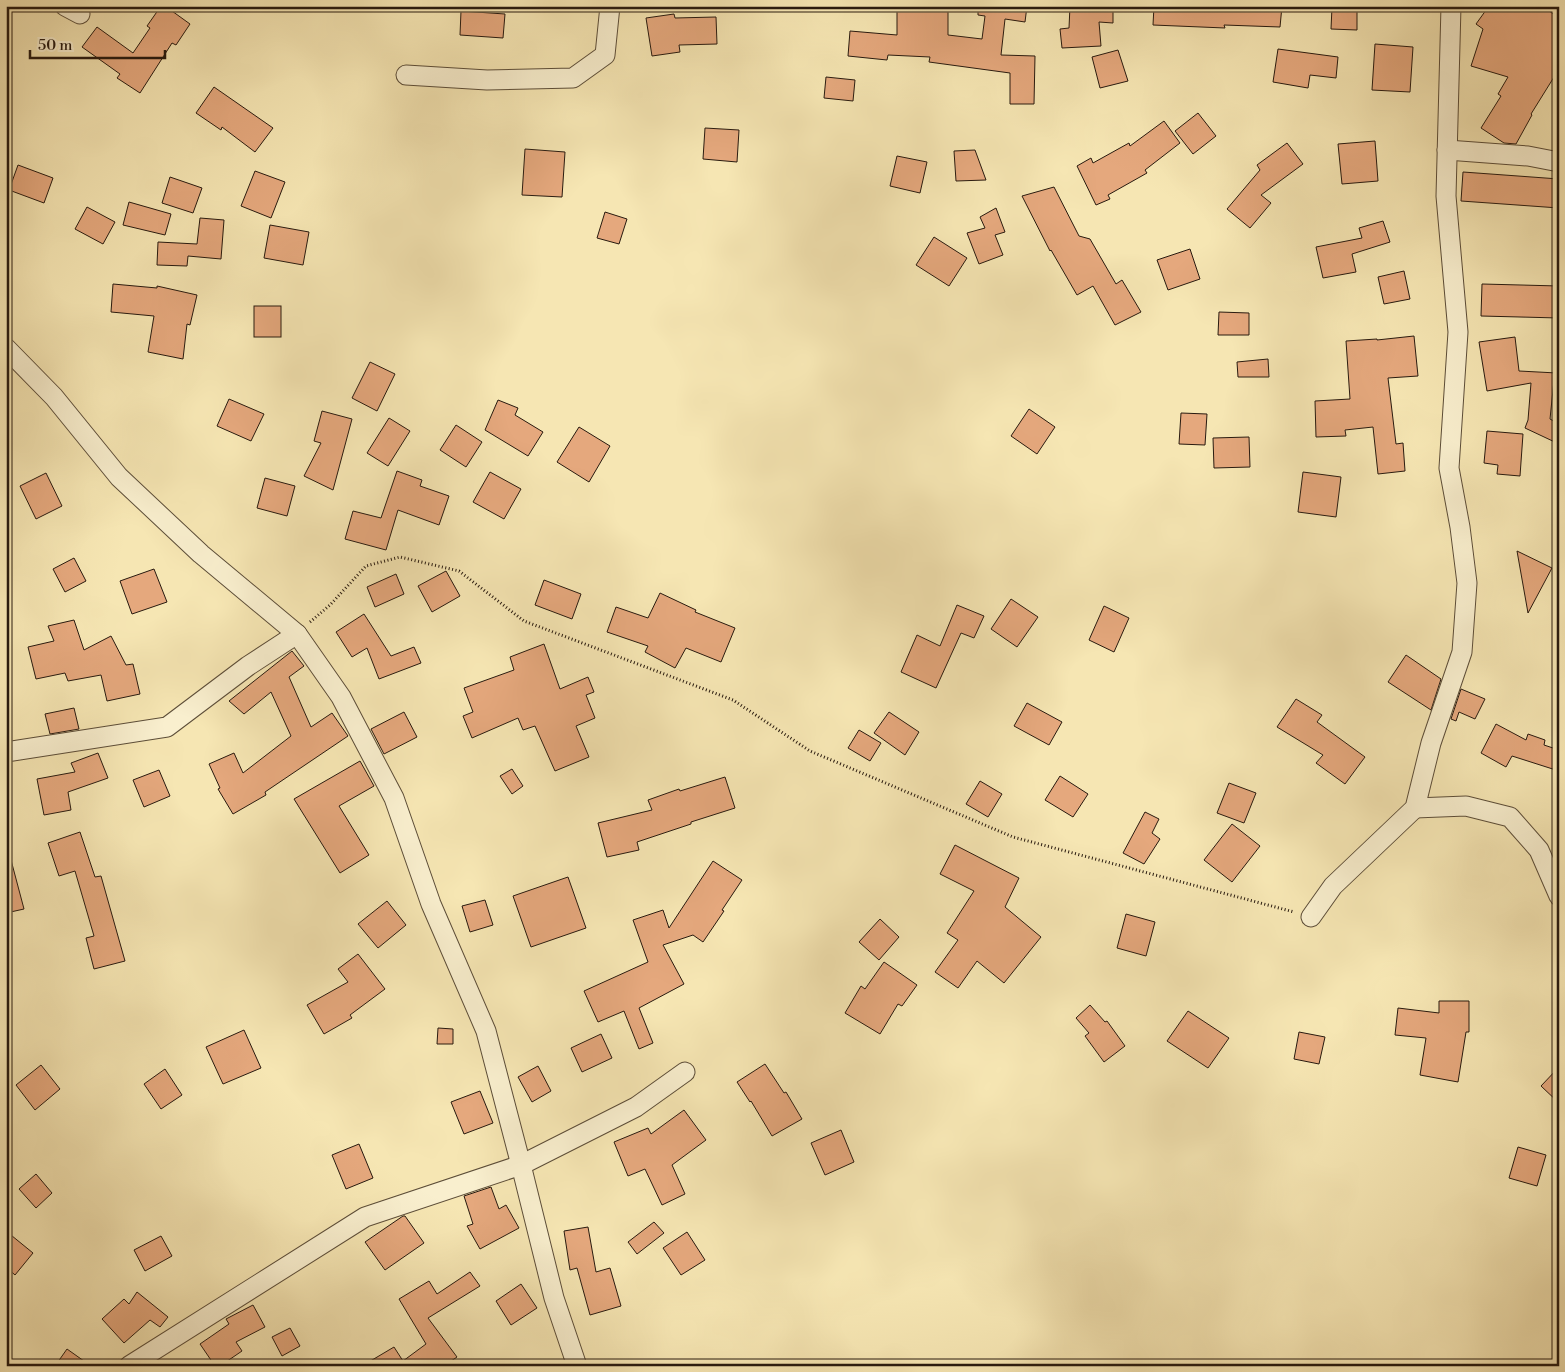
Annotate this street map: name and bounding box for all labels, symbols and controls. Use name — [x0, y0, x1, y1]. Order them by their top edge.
scale bar — [30, 28, 165, 60]
text: 50 m — [38, 36, 72, 55]

